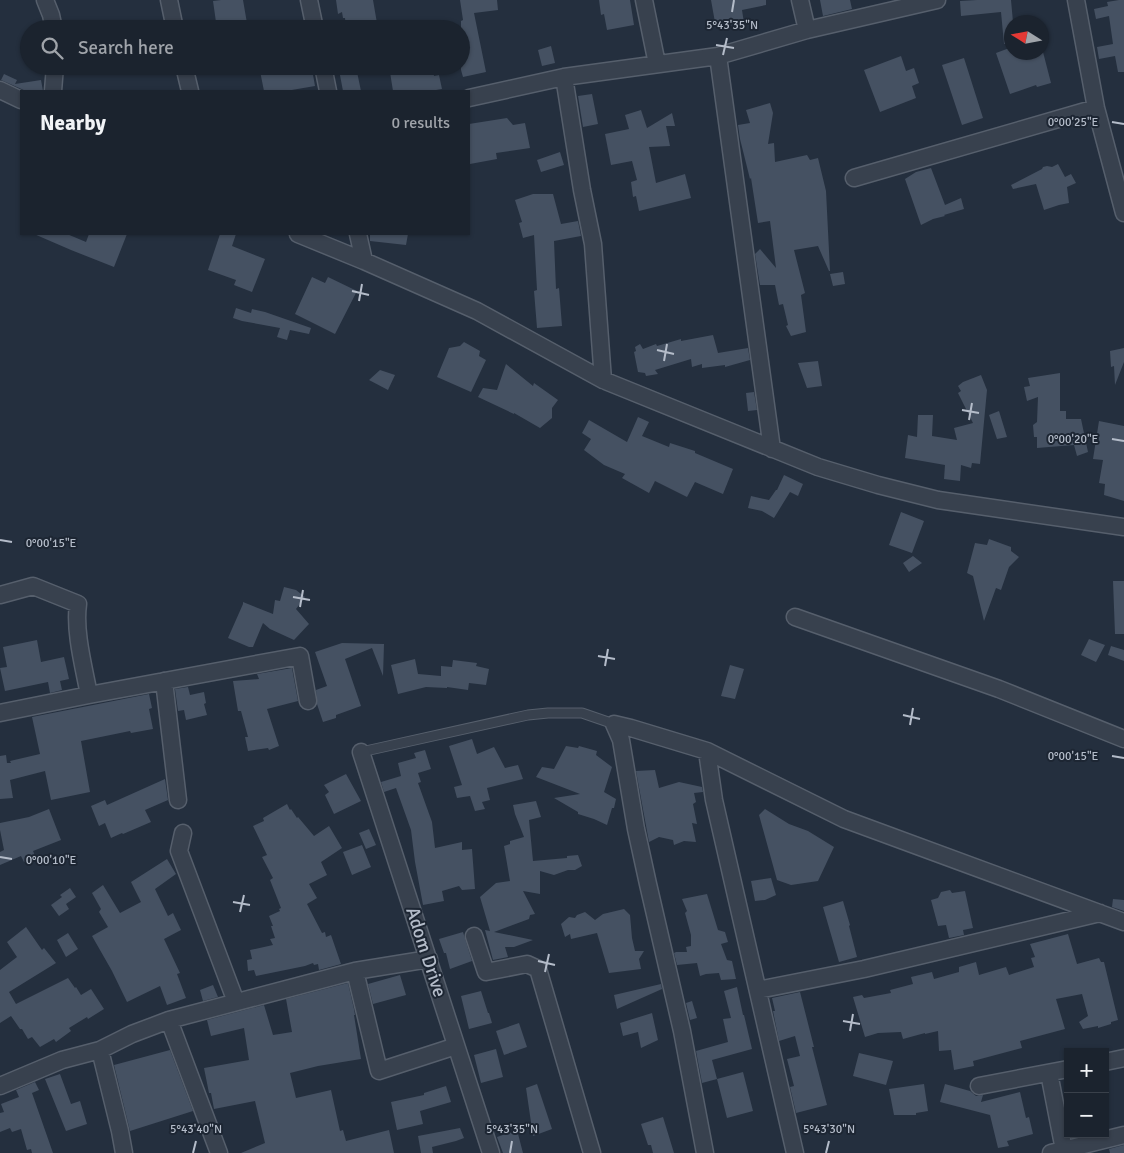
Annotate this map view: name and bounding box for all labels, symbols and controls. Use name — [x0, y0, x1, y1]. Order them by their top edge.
north arrow — [1004, 15, 1049, 60]
text: 5°43'35"N — [706, 18, 758, 33]
search box — [20, 20, 470, 75]
icon: search — [38, 34, 66, 62]
text: Search here — [78, 36, 174, 60]
text: Nearby — [40, 110, 106, 136]
text: 0 results — [391, 113, 450, 133]
text: 0°00'25"E — [1048, 115, 1099, 130]
text: 0°00'20"E — [1048, 432, 1099, 447]
text: 0°00'15"E — [26, 536, 77, 551]
text: 0°00'15"E — [1048, 749, 1099, 764]
text: 0°00'10"E — [26, 853, 77, 868]
street label: Adom Drive — [400, 904, 452, 1000]
map controls — [1064, 1048, 1109, 1138]
button: + — [1064, 1048, 1109, 1093]
button: − — [1064, 1093, 1109, 1138]
text: 5°43'40"N — [170, 1122, 222, 1137]
text: 5°43'35"N — [486, 1122, 538, 1137]
text: 5°43'30"N — [803, 1122, 855, 1137]

